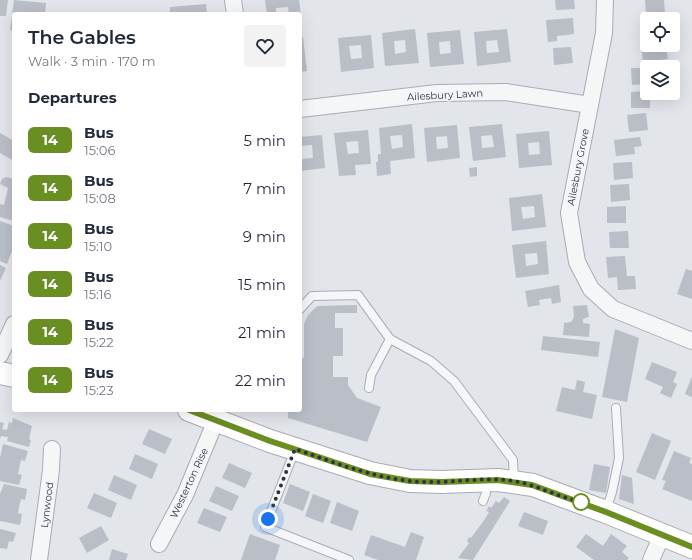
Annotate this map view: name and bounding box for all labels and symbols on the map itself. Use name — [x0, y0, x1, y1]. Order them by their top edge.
street label: Ailesbury Lawn — [407, 87, 483, 103]
street label: Ailesbury Grove — [564, 127, 592, 207]
street label: Westerton Rise — [167, 446, 211, 520]
street label: Lynwood — [38, 481, 56, 529]
unlabelled marker — [572, 493, 590, 511]
your location — [258, 509, 278, 529]

